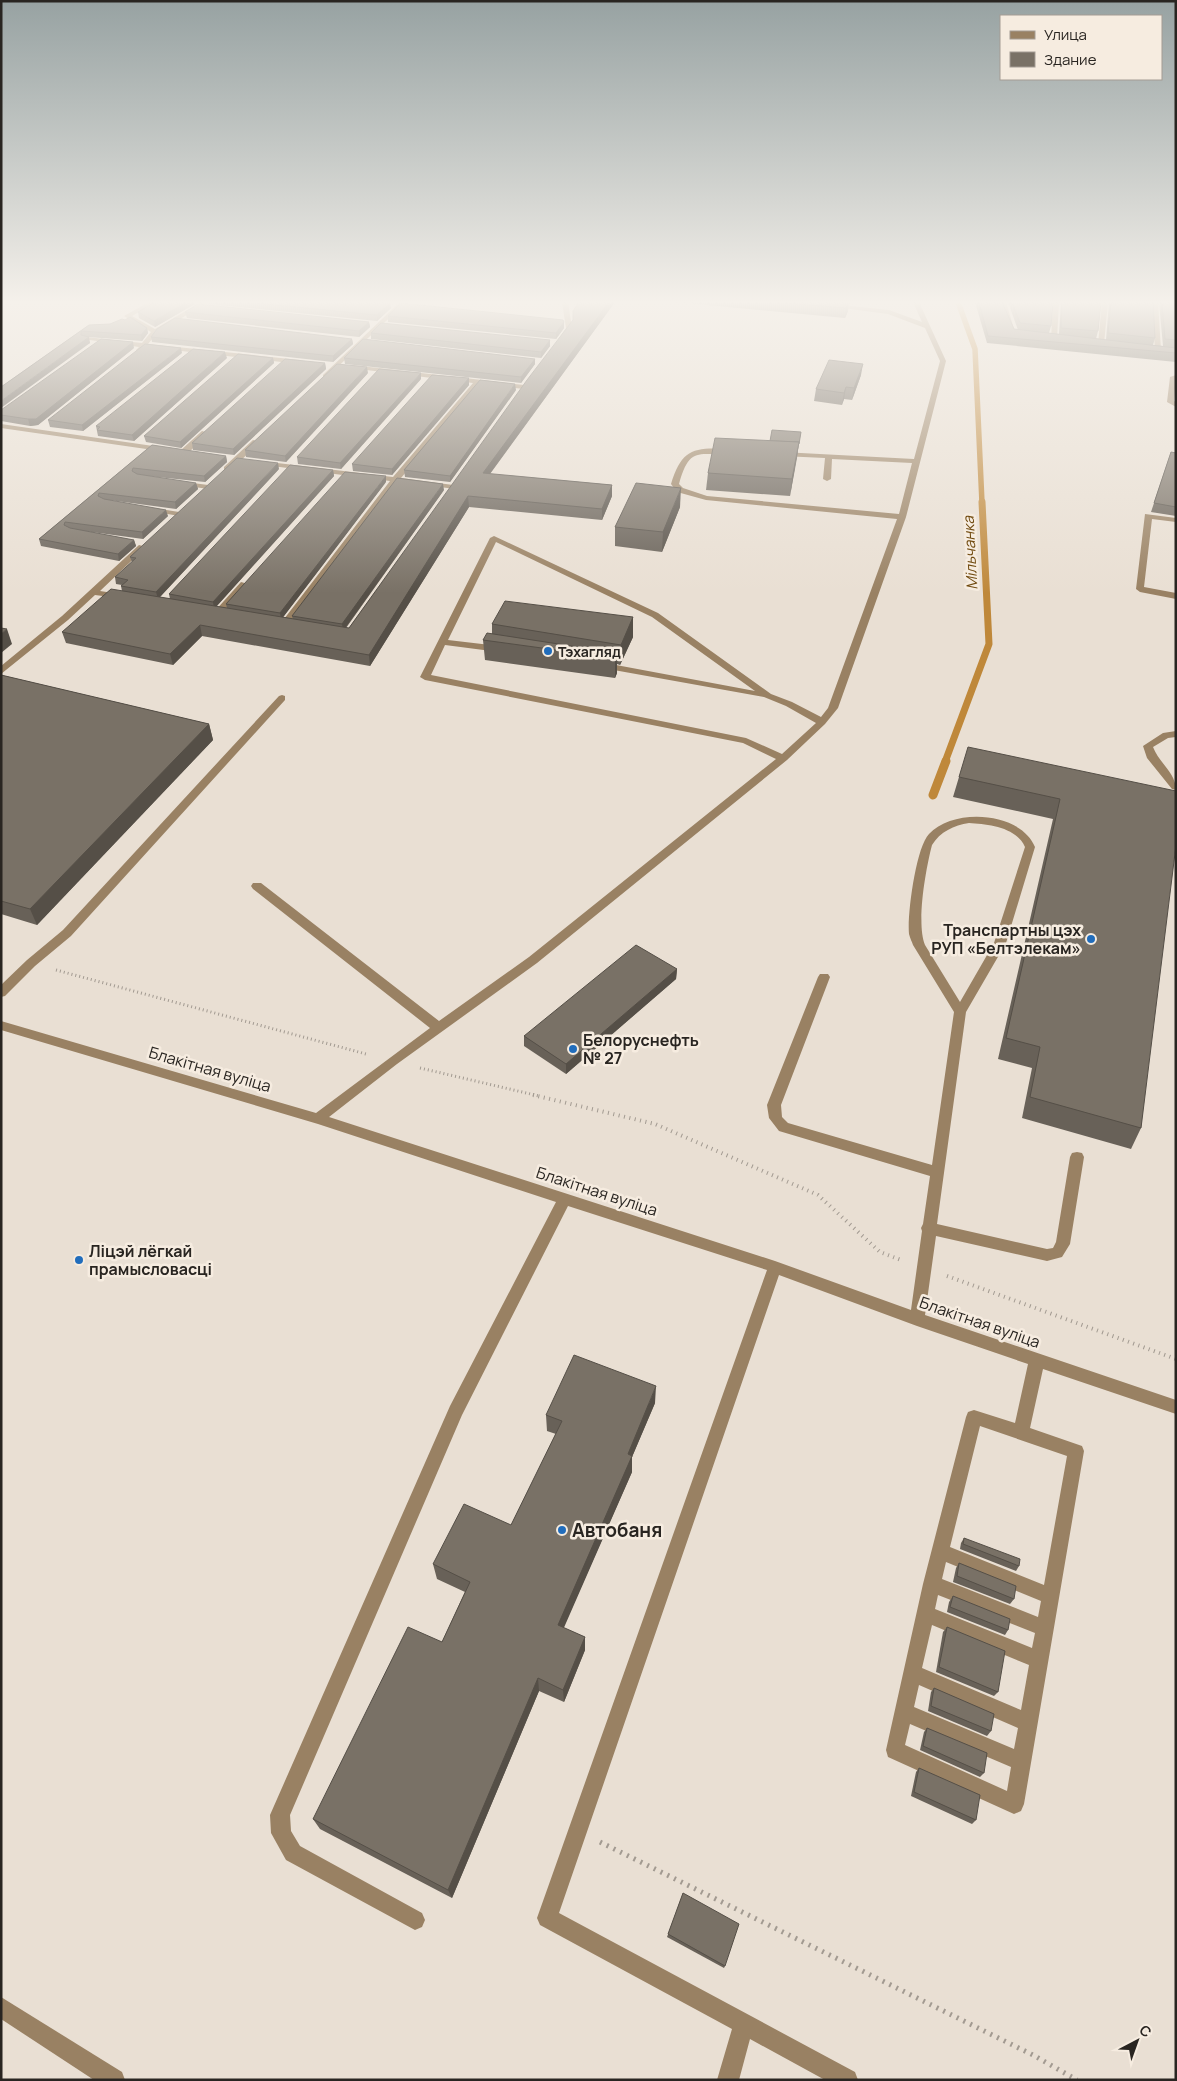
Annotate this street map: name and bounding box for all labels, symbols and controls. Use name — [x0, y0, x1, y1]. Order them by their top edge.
legend — [1000, 15, 1162, 80]
text: Улица — [1044, 24, 1087, 45]
text: Здание — [1044, 49, 1097, 70]
water label: Мільчанка — [958, 515, 982, 590]
place label: Тэхагляд — [558, 642, 621, 661]
marker: Тэхагляд — [542, 645, 554, 657]
place label: Транспартны цэх РУП «Белтэлекам» — [931, 919, 1081, 959]
marker: Транспартны цэх РУП «Белтэлекам» — [1085, 933, 1097, 945]
place label: Белоруснефть № 27 — [583, 1029, 699, 1069]
street label: Блакітная вуліца — [146, 1041, 274, 1097]
marker: Белоруснефть № 27 — [567, 1043, 579, 1055]
street label: Блакітная вуліца — [534, 1161, 660, 1221]
place label: Ліцэй лёгкай прамысловасці — [89, 1240, 212, 1280]
marker: Ліцэй лёгкай прамысловасці — [73, 1254, 85, 1266]
street label: Блакітная вуліца — [917, 1291, 1043, 1353]
place label: Автобаня — [572, 1517, 662, 1543]
marker: Автобаня — [556, 1524, 568, 1536]
north arrow — [1112, 2016, 1162, 2066]
text: С — [1136, 2020, 1156, 2041]

